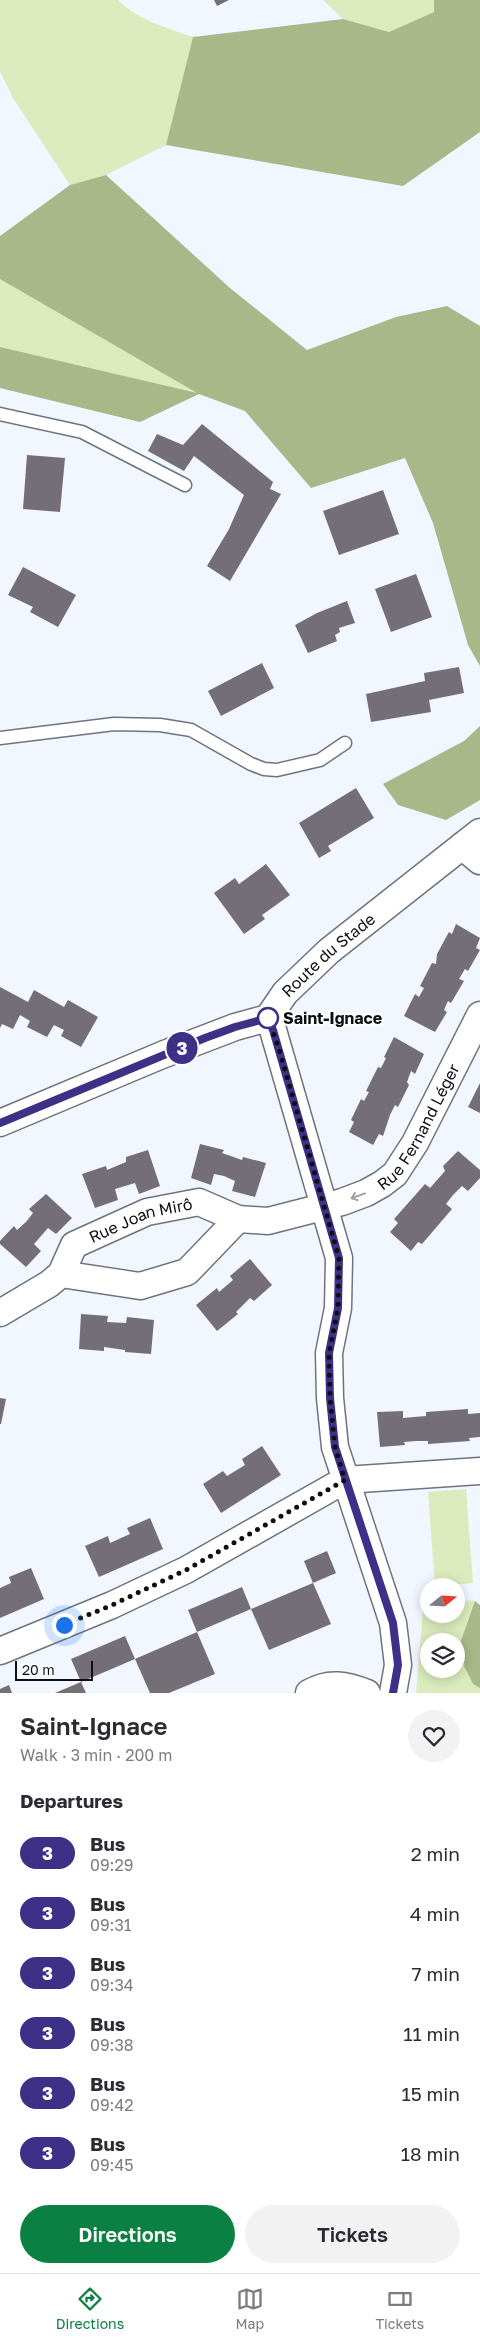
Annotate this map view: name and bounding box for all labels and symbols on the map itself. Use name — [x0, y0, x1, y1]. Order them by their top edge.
street label: Route du Stade — [277, 909, 379, 1001]
marker: Saint-Ignace — [257, 1007, 279, 1029]
place label: Saint-Ignace — [283, 1008, 382, 1028]
line badge: 3 — [166, 1032, 198, 1064]
street label: Rue Fernand Léger — [373, 1060, 464, 1194]
one-way arrow — [351, 1192, 366, 1201]
street label: Rue Joan Mirô — [86, 1194, 194, 1247]
north arrow — [420, 1578, 465, 1622]
your location — [52, 1613, 77, 1638]
scale bar — [15, 1658, 92, 1681]

